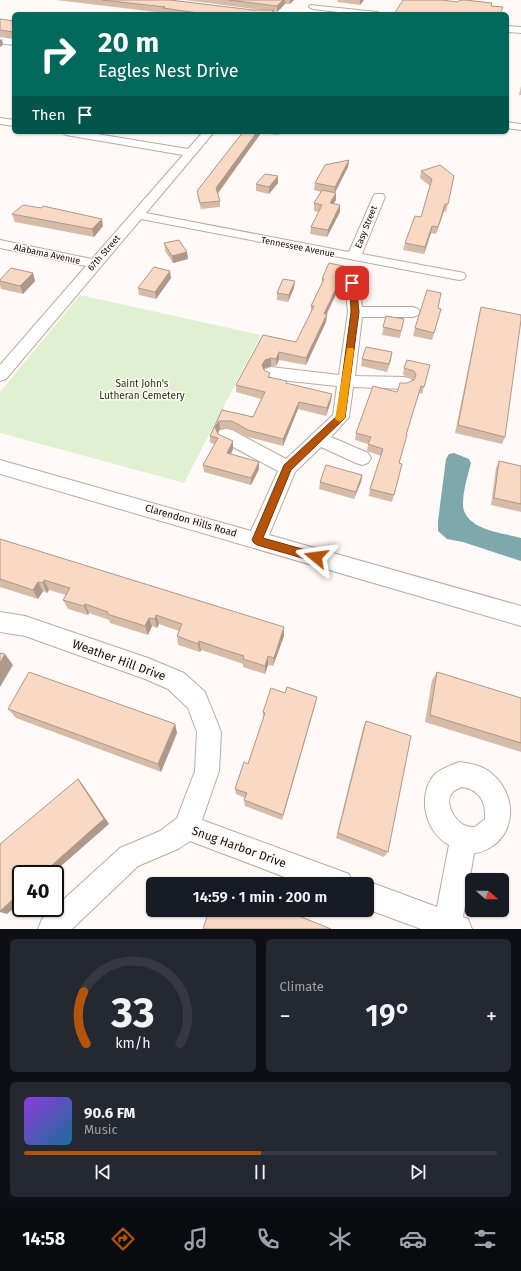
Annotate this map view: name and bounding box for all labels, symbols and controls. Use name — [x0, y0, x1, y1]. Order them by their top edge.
text: 20 m — [98, 26, 159, 59]
icon: right — [32, 28, 84, 80]
text: Eagles Nest Drive — [98, 60, 239, 82]
icon: arrive — [74, 104, 96, 126]
text: Then — [32, 106, 66, 124]
street label: Easy Street — [353, 204, 379, 250]
street label: 67th Street — [86, 233, 123, 273]
street label: Tennessee Avenue — [260, 235, 336, 259]
street label: Alabama Avenue — [13, 242, 81, 266]
pin — [335, 266, 369, 300]
icon: arrive — [341, 272, 363, 294]
park label: Saint John's Lutheran Cemetery — [99, 378, 185, 402]
street label: Clarendon Hills Road — [144, 502, 238, 540]
position arrow — [295, 536, 337, 578]
street label: Weather Hill Drive — [70, 637, 168, 683]
street label: Snug Harbor Drive — [190, 823, 288, 871]
speed limit sign: 40 — [12, 865, 64, 917]
north arrow — [465, 873, 509, 917]
map controls — [465, 873, 509, 917]
text: 14:59 · 1 min · 200 m — [193, 888, 327, 906]
text: Climate — [280, 979, 324, 994]
text: 33 — [110, 987, 154, 1037]
text: 19° — [365, 998, 411, 1034]
text: − — [280, 1003, 291, 1030]
text: + — [486, 1003, 497, 1030]
text: km/h — [115, 1034, 150, 1051]
text: 90.6 FM — [84, 1104, 135, 1122]
text: Music — [84, 1122, 118, 1137]
icon: previous — [92, 1161, 114, 1183]
icon: pause — [249, 1161, 271, 1183]
icon: next — [407, 1161, 429, 1183]
icon: directions — [109, 1225, 137, 1253]
icon: music — [182, 1225, 210, 1253]
icon: phone — [254, 1225, 282, 1253]
icon: climate — [326, 1225, 354, 1253]
icon: car — [399, 1225, 427, 1253]
icon: filters — [471, 1225, 499, 1253]
text: 14:58 — [22, 1228, 65, 1250]

